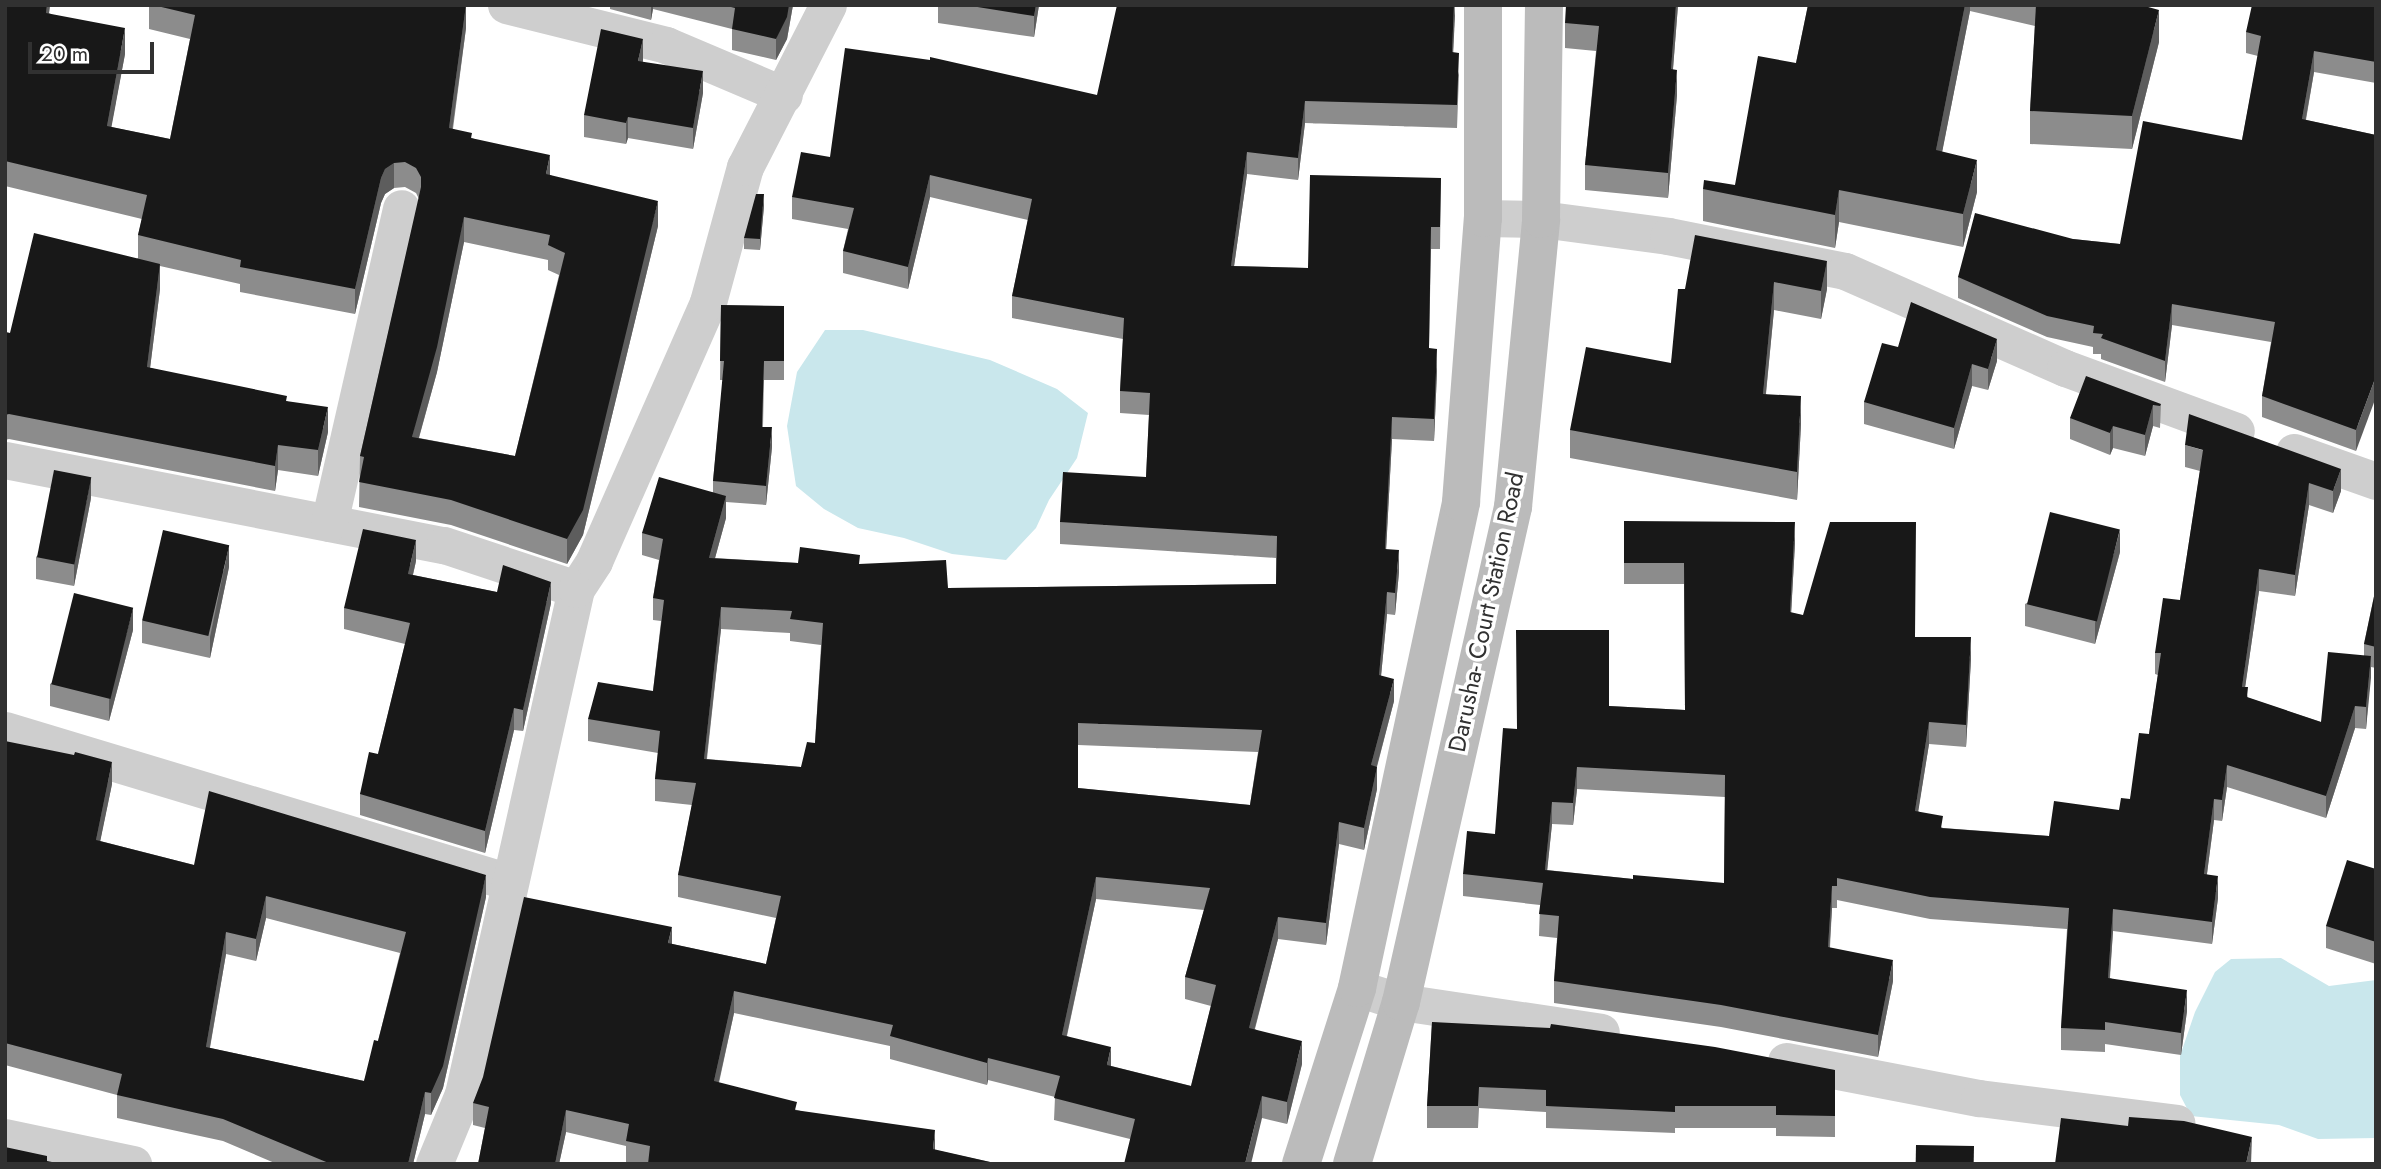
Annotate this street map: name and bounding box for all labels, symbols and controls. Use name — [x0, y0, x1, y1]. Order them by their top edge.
scale bar — [32, 28, 158, 72]
text: 20 m — [41, 39, 88, 69]
street label: Darusha- Court Station Road — [1442, 470, 1530, 754]

